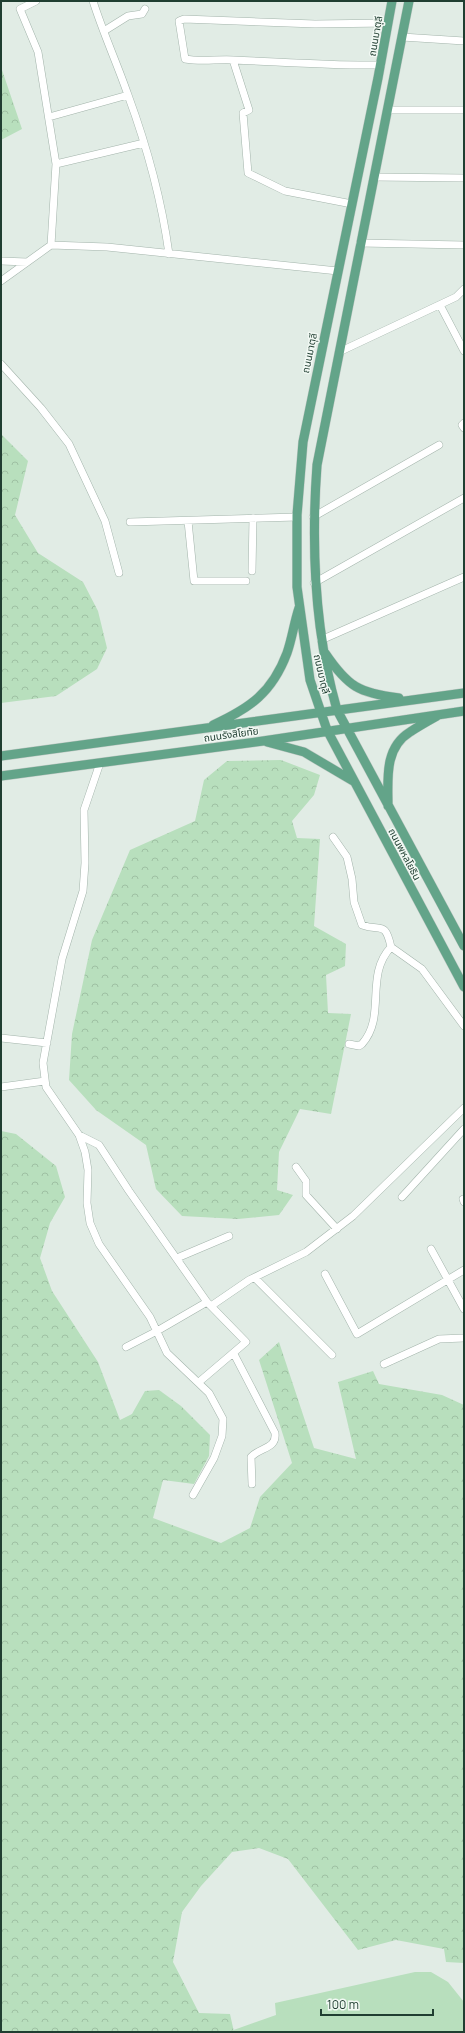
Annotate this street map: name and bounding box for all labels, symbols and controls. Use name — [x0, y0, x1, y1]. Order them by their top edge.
street label: ถนนมาตุลี — [365, 15, 385, 57]
street label: ถนนมาตุลี — [298, 332, 320, 374]
street label: ถนนมาตุลี — [311, 653, 333, 695]
street label: ถนนรังสิโยทัย — [203, 723, 259, 745]
street label: ถนนพหลโยธิน — [385, 826, 425, 882]
scale bar — [321, 1991, 433, 2017]
text: 100 m — [327, 1996, 359, 2013]

